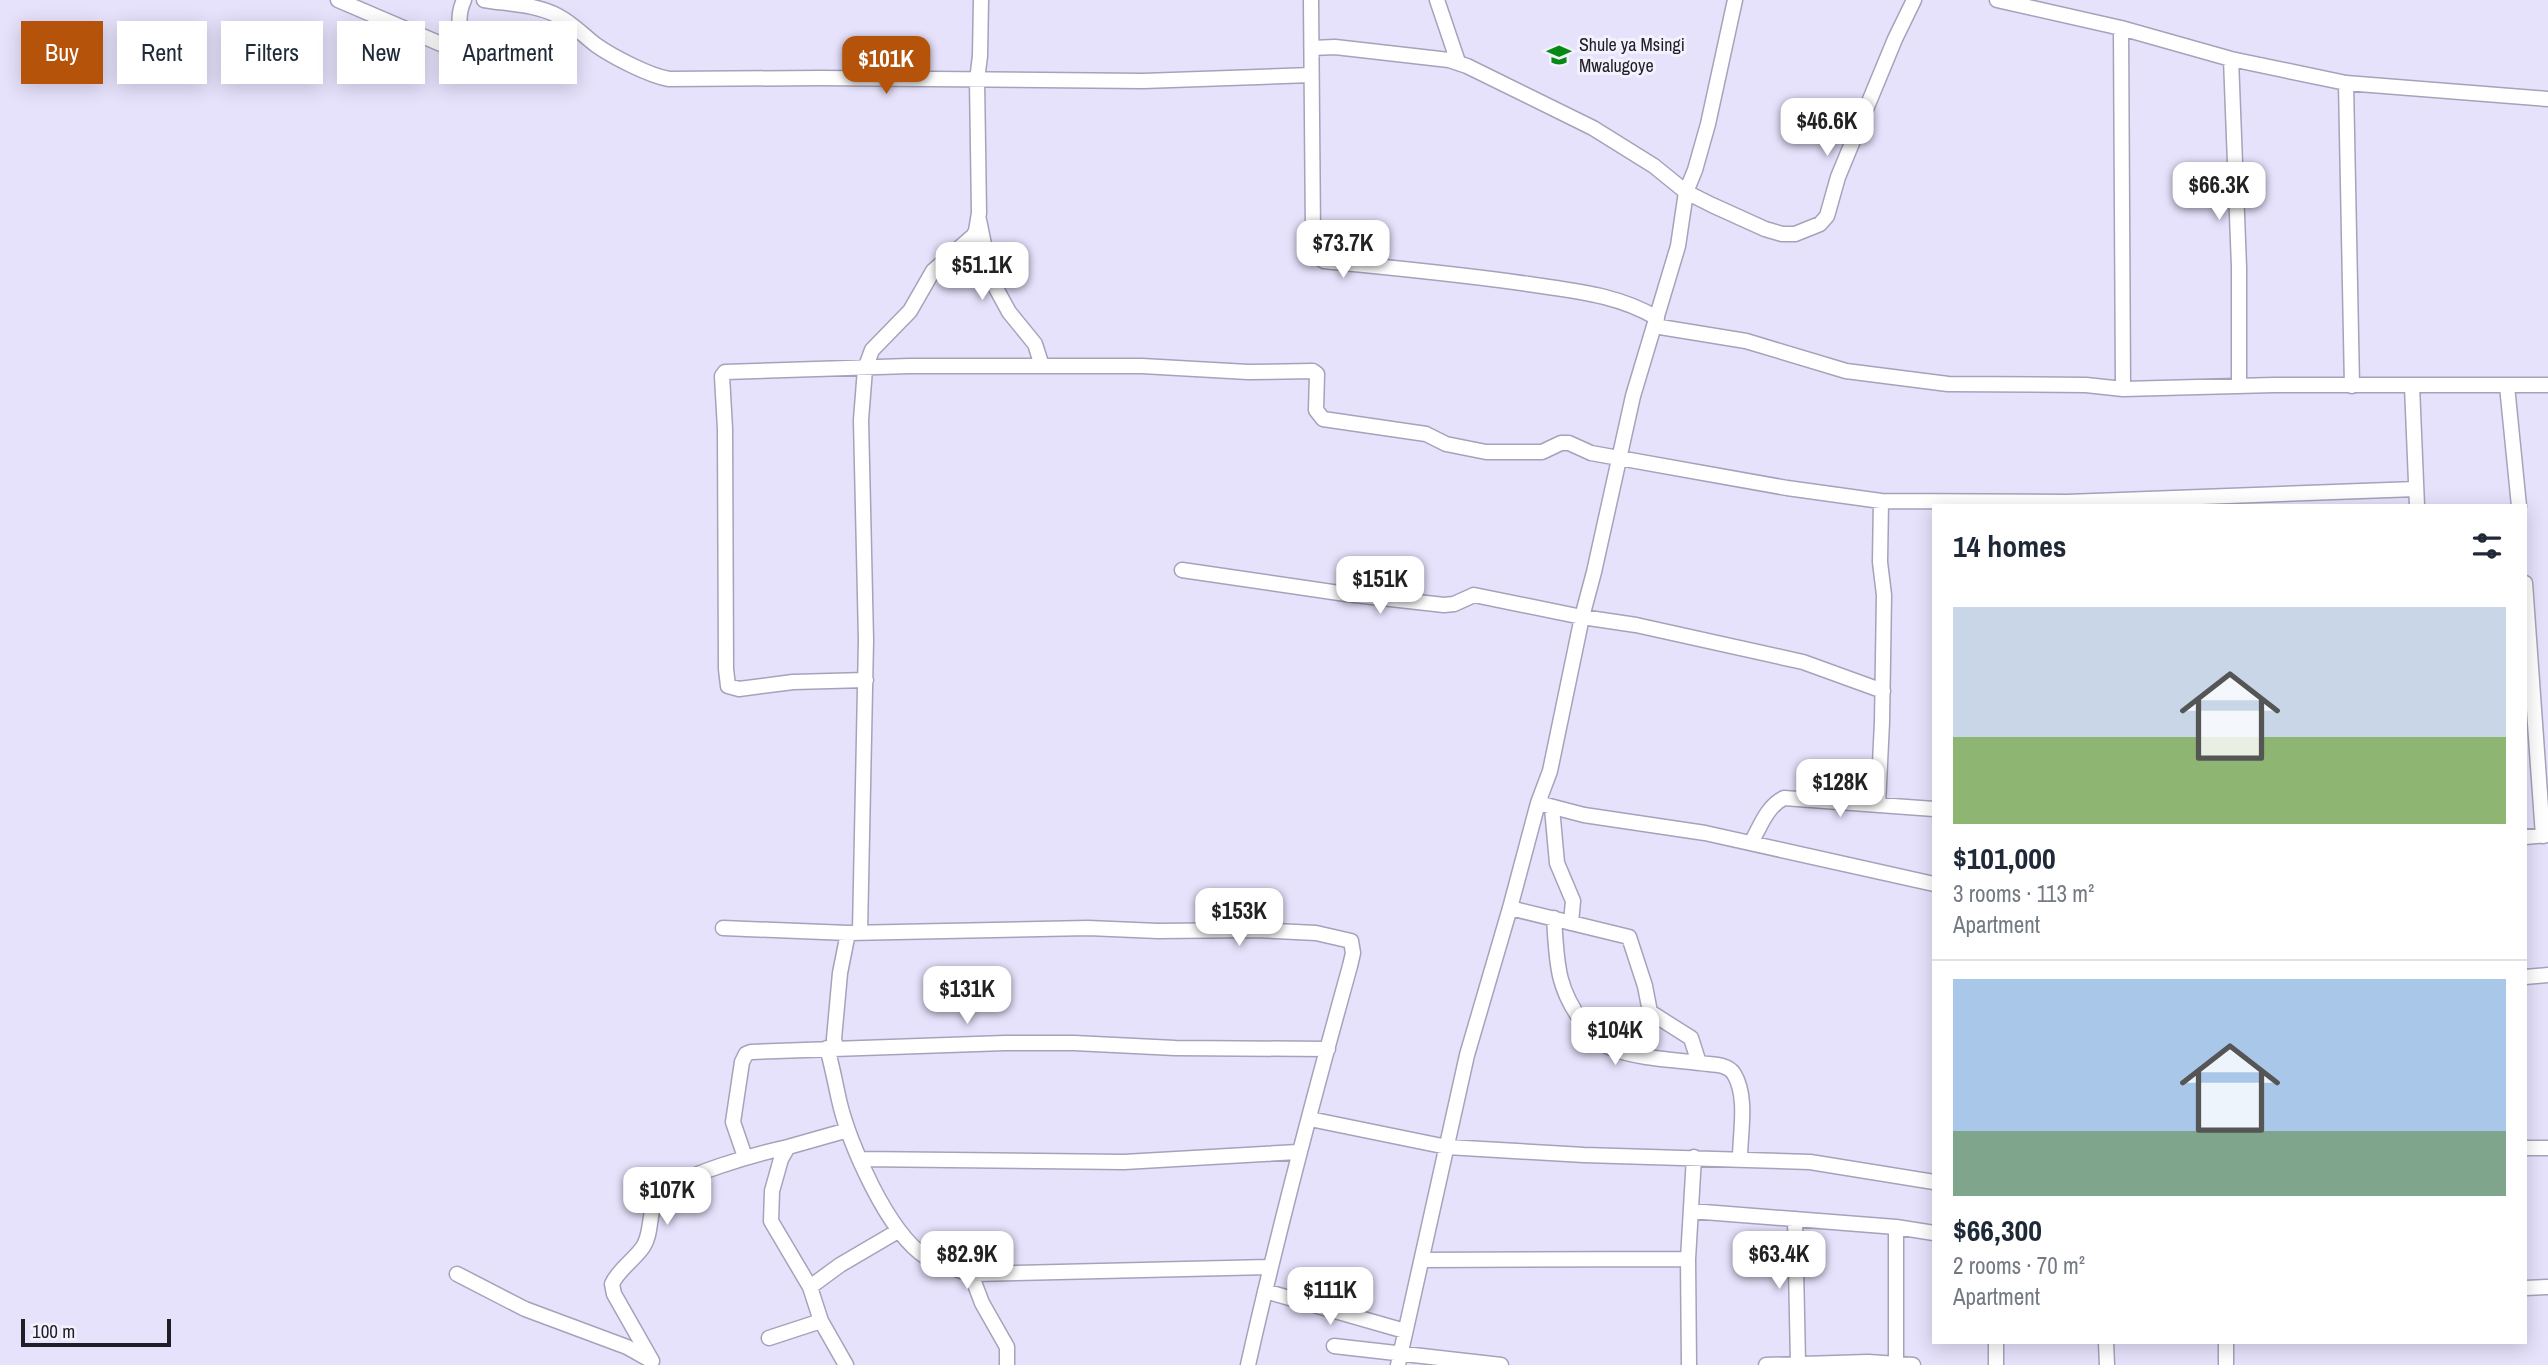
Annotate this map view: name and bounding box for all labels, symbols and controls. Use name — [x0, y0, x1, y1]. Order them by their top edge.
chip: Buy — [21, 21, 103, 84]
chip: Rent — [117, 21, 207, 84]
chip: Filters — [221, 21, 323, 84]
chip: New — [337, 21, 425, 84]
chip: Apartment — [439, 21, 577, 84]
place label: Shule ya Msingi Mwalugoye — [1579, 32, 1685, 78]
pin: $101K — [837, 36, 935, 96]
school or university icon: Shule ya Msingi Mwalugoye — [1545, 41, 1573, 69]
text: $101K — [858, 43, 914, 74]
pin: $46.6K — [1770, 99, 1884, 158]
text: $46.6K — [1797, 105, 1857, 136]
pin: $66.3K — [2162, 162, 2276, 222]
text: $66.3K — [2189, 169, 2249, 200]
pin: $73.7K — [1286, 220, 1400, 280]
text: $73.7K — [1313, 227, 1373, 258]
pin: $51.1K — [925, 243, 1039, 302]
text: $51.1K — [952, 249, 1012, 280]
text: 14 homes — [1953, 526, 2067, 566]
icon: filters — [2468, 527, 2506, 565]
pin: $151K — [1331, 556, 1429, 616]
text: $151K — [1352, 563, 1408, 594]
icon: home — [2167, 653, 2293, 779]
pin: $128K — [1791, 760, 1889, 819]
text: $128K — [1812, 766, 1868, 797]
text: $101,000 — [1953, 838, 2056, 878]
text: 3 rooms · 113 m² — [1953, 878, 2094, 909]
pin: $153K — [1190, 888, 1288, 948]
text: $153K — [1211, 895, 1267, 926]
text: Apartment — [1953, 909, 2040, 940]
pin: $131K — [918, 967, 1016, 1026]
text: $131K — [939, 973, 995, 1004]
pin: $104K — [1566, 1007, 1664, 1067]
text: $104K — [1587, 1014, 1643, 1045]
icon: home — [2167, 1025, 2293, 1151]
pin: $107K — [618, 1168, 716, 1227]
text: $107K — [639, 1174, 695, 1205]
text: $66,300 — [1953, 1210, 2042, 1250]
pin: $82.9K — [910, 1232, 1024, 1291]
pin: $63.4K — [1722, 1232, 1836, 1291]
text: $82.9K — [937, 1238, 997, 1269]
text: $63.4K — [1749, 1238, 1809, 1269]
text: 2 rooms · 70 m² — [1953, 1250, 2085, 1281]
pin: $111K — [1281, 1268, 1379, 1327]
text: $111K — [1303, 1274, 1357, 1305]
text: Apartment — [1953, 1281, 2040, 1312]
scale bar — [21, 1316, 172, 1348]
text: 100 m — [32, 1318, 75, 1344]

